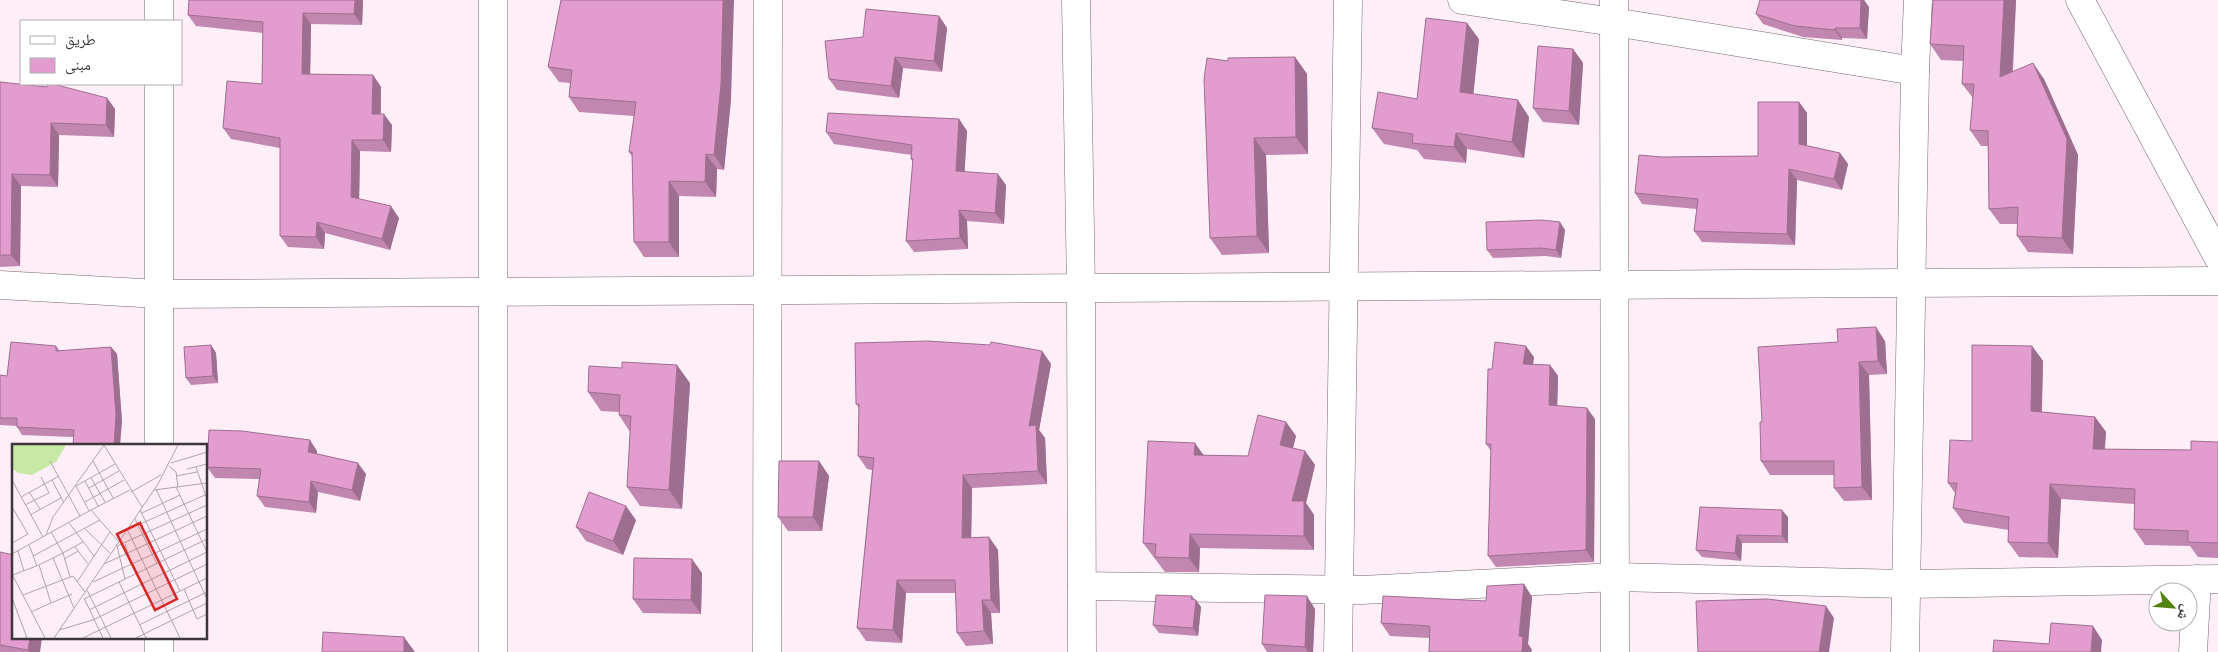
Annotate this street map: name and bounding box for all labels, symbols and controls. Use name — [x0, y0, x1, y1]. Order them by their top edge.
legend — [20, 20, 182, 85]
text: طريق — [65, 29, 96, 55]
text: مبنى — [65, 54, 91, 80]
inset map — [12, 444, 208, 640]
north arrow — [2148, 582, 2198, 632]
text: ش — [2169, 600, 2197, 624]

